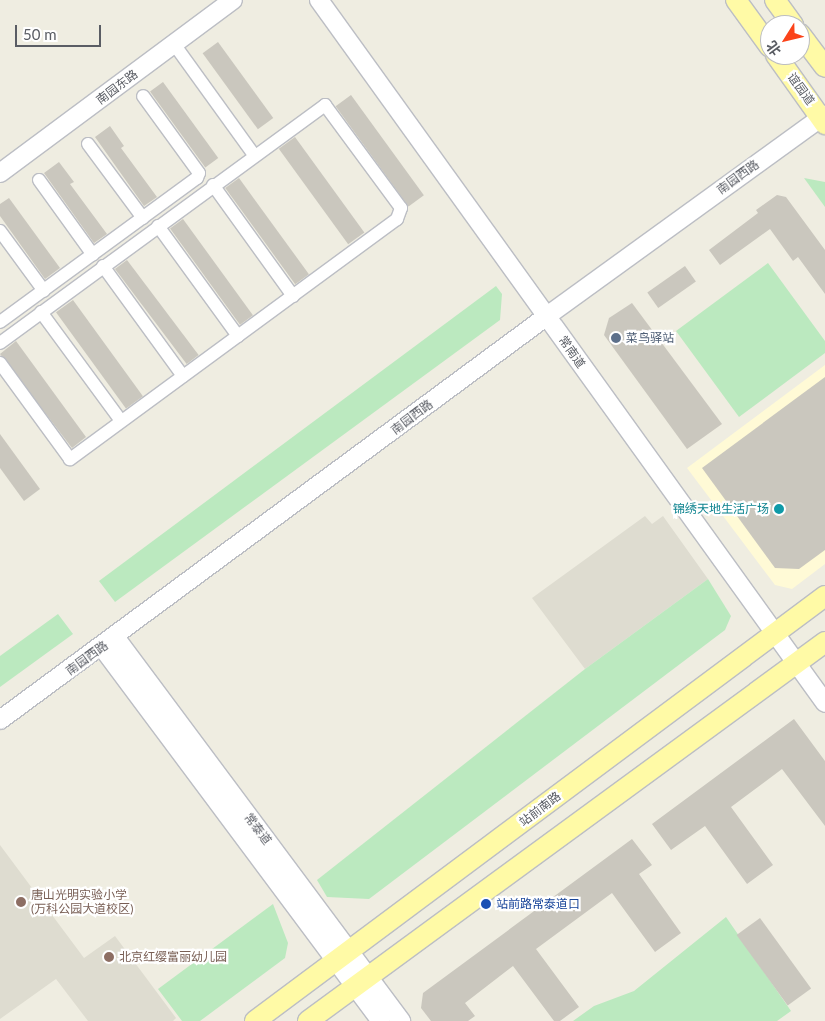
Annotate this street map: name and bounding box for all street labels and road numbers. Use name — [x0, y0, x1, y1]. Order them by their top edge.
street label: 南园东路 — [93, 67, 141, 107]
street label: 谊园道 — [785, 70, 817, 108]
street label: 南园西路 — [714, 157, 762, 197]
street label: 常南道 — [556, 333, 588, 371]
street label: 南园西路 — [388, 397, 436, 437]
street label: 南园西路 — [63, 638, 111, 678]
street label: 站前南路 — [516, 789, 564, 829]
street label: 常泰道 — [241, 810, 275, 848]

